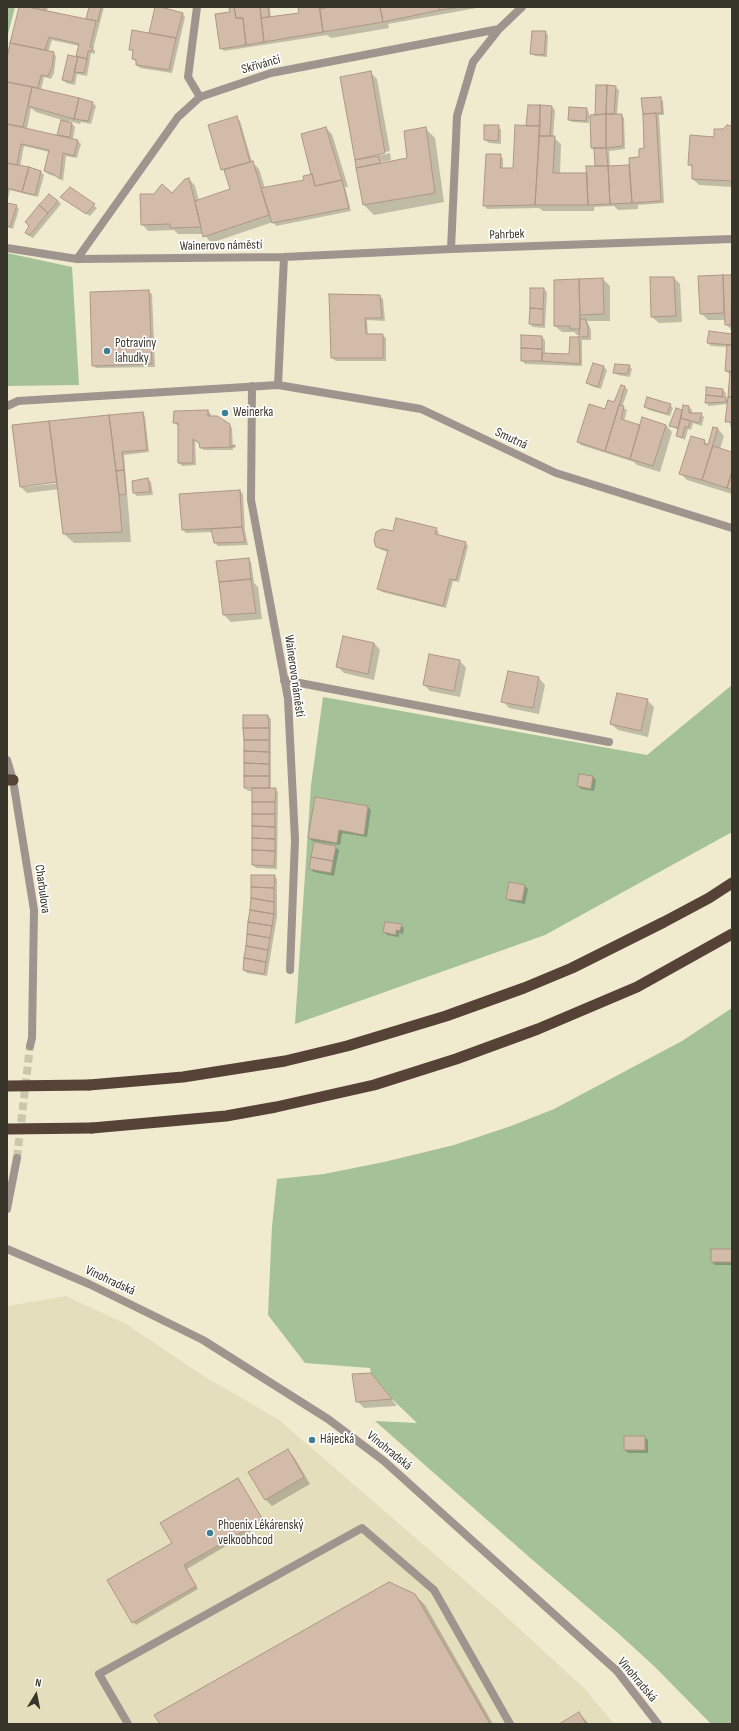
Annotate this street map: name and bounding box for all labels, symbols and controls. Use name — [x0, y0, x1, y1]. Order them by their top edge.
street label: Skřivánčí — [240, 52, 282, 78]
street label: Pahrbek — [489, 227, 525, 243]
street label: Wainerovo náměstí — [180, 237, 262, 255]
place label: Potraviny lahudky — [115, 336, 156, 367]
marker: Potraviny lahudky — [102, 346, 112, 356]
place label: Weinerka — [233, 405, 273, 421]
marker: Weinerka — [220, 408, 230, 418]
street label: Smutná — [492, 425, 530, 453]
street label: Wainerovo náměstí — [281, 634, 307, 718]
street label: Charbulova — [31, 864, 53, 914]
street label: Vinohradská — [83, 1263, 137, 1299]
street label: Vinohradská — [363, 1428, 415, 1474]
place label: Hájecká — [320, 1432, 354, 1448]
marker: Hájecká — [307, 1435, 317, 1445]
place label: Phoenix Lékárenský velkoobhcod — [218, 1518, 303, 1549]
marker: Phoenix Lékárenský velkoobhcod — [205, 1528, 215, 1538]
street label: Vinohradská — [614, 1655, 660, 1705]
north arrow — [16, 1675, 56, 1715]
text: N — [34, 1676, 42, 1690]

